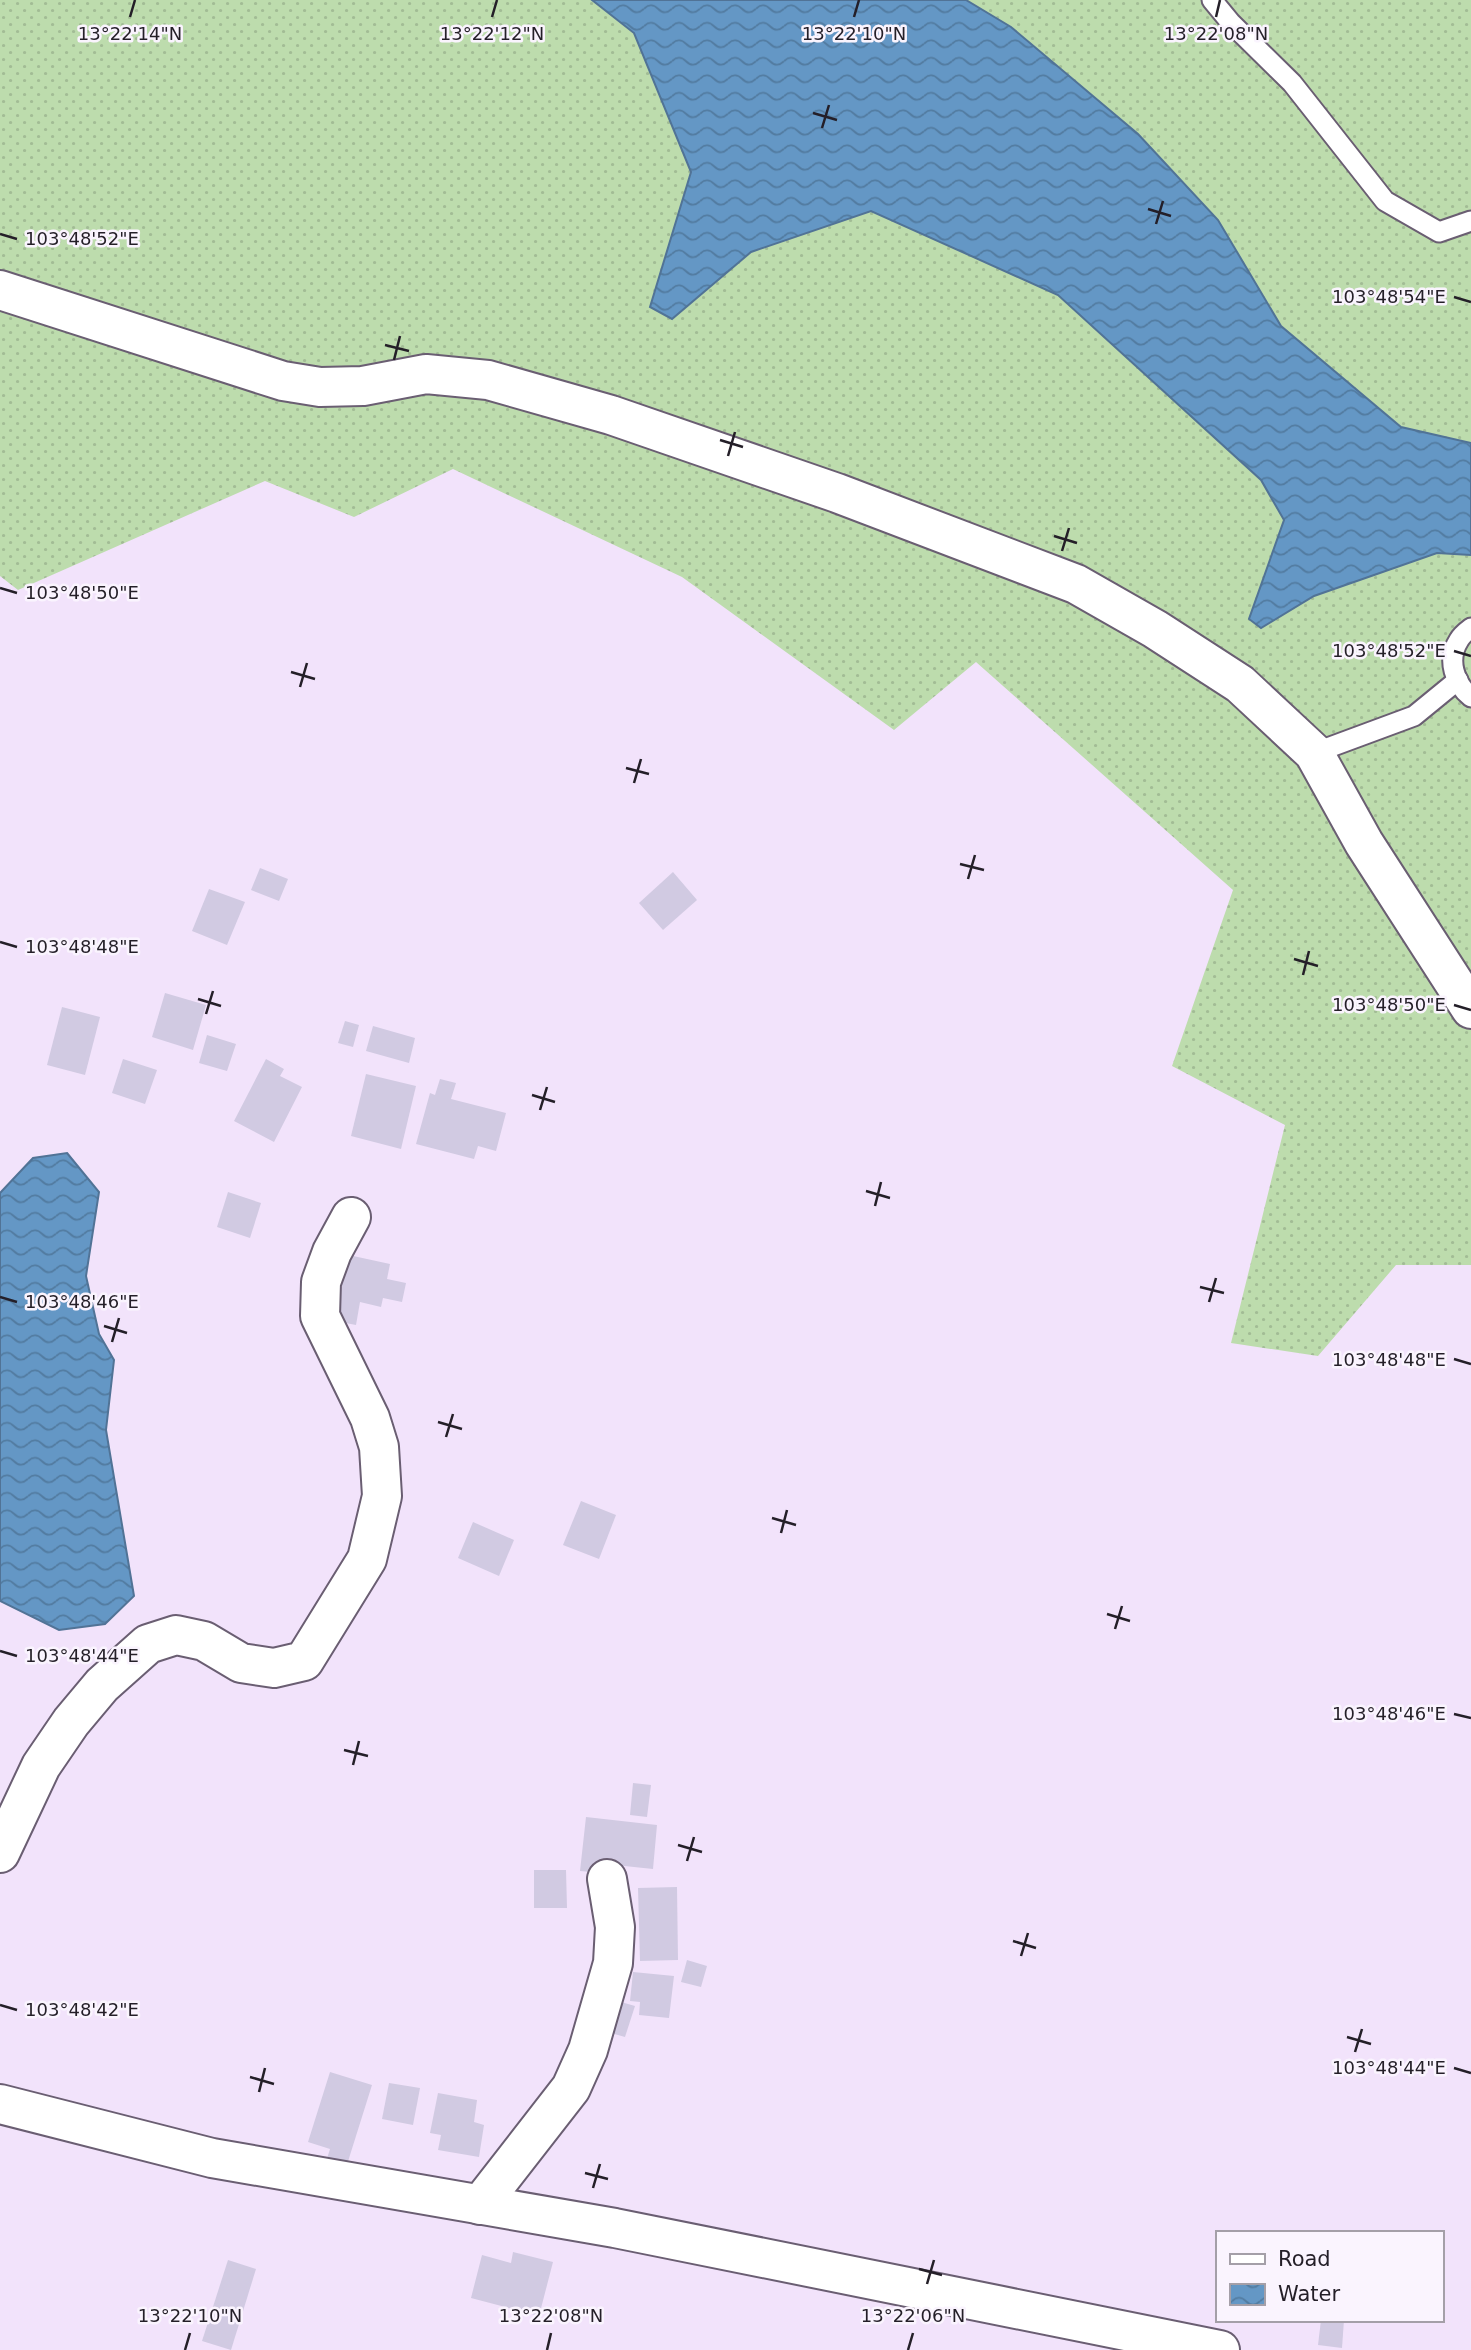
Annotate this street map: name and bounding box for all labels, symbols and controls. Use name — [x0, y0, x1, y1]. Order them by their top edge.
text: 13°22'14"N — [78, 23, 182, 44]
text: 13°22'12"N — [440, 23, 544, 44]
text: 13°22'10"N — [802, 23, 906, 44]
text: 13°22'08"N — [1164, 23, 1268, 44]
text: 103°48'52"E — [25, 228, 139, 249]
text: 103°48'54"E — [1332, 286, 1446, 307]
text: 103°48'50"E — [25, 582, 139, 603]
text: 103°48'52"E — [1332, 640, 1446, 661]
text: 103°48'48"E — [25, 936, 139, 957]
text: 103°48'50"E — [1332, 994, 1446, 1015]
text: 103°48'46"E — [25, 1291, 139, 1312]
text: 103°48'48"E — [1332, 1349, 1446, 1370]
text: 103°48'44"E — [25, 1645, 139, 1666]
text: 103°48'46"E — [1332, 1703, 1446, 1724]
text: 103°48'42"E — [25, 1999, 139, 2020]
text: 103°48'44"E — [1332, 2057, 1446, 2078]
legend — [1216, 2231, 1443, 2322]
text: Road — [1278, 2247, 1331, 2271]
text: Water — [1278, 2282, 1340, 2306]
text: 13°22'10"N — [138, 2305, 242, 2326]
text: 13°22'08"N — [499, 2305, 603, 2326]
text: 13°22'06"N — [861, 2305, 965, 2326]

